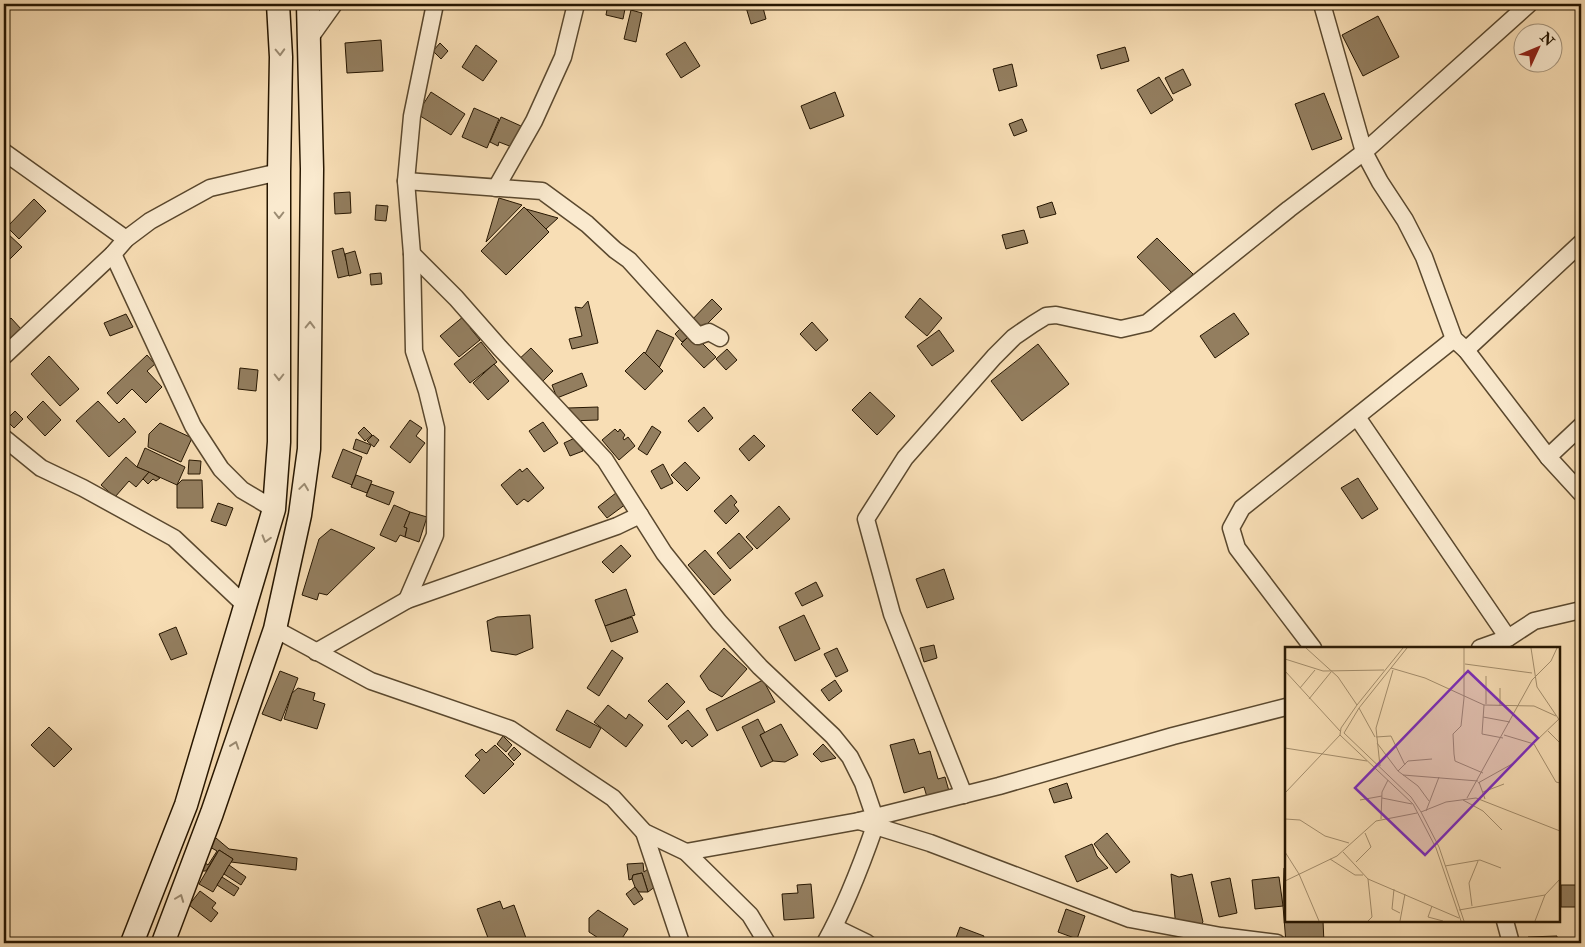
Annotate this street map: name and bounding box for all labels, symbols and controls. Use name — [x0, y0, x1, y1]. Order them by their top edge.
north arrow — [1512, 22, 1562, 72]
text: N — [1536, 28, 1558, 50]
one-way arrow — [275, 49, 286, 57]
one-way arrow — [274, 212, 284, 219]
one-way arrow — [305, 320, 315, 328]
one-way arrow — [274, 374, 284, 382]
one-way arrow — [298, 483, 309, 491]
one-way arrow — [261, 534, 271, 542]
inset map — [1285, 647, 1560, 922]
one-way arrow — [229, 741, 239, 749]
one-way arrow — [174, 894, 184, 902]

